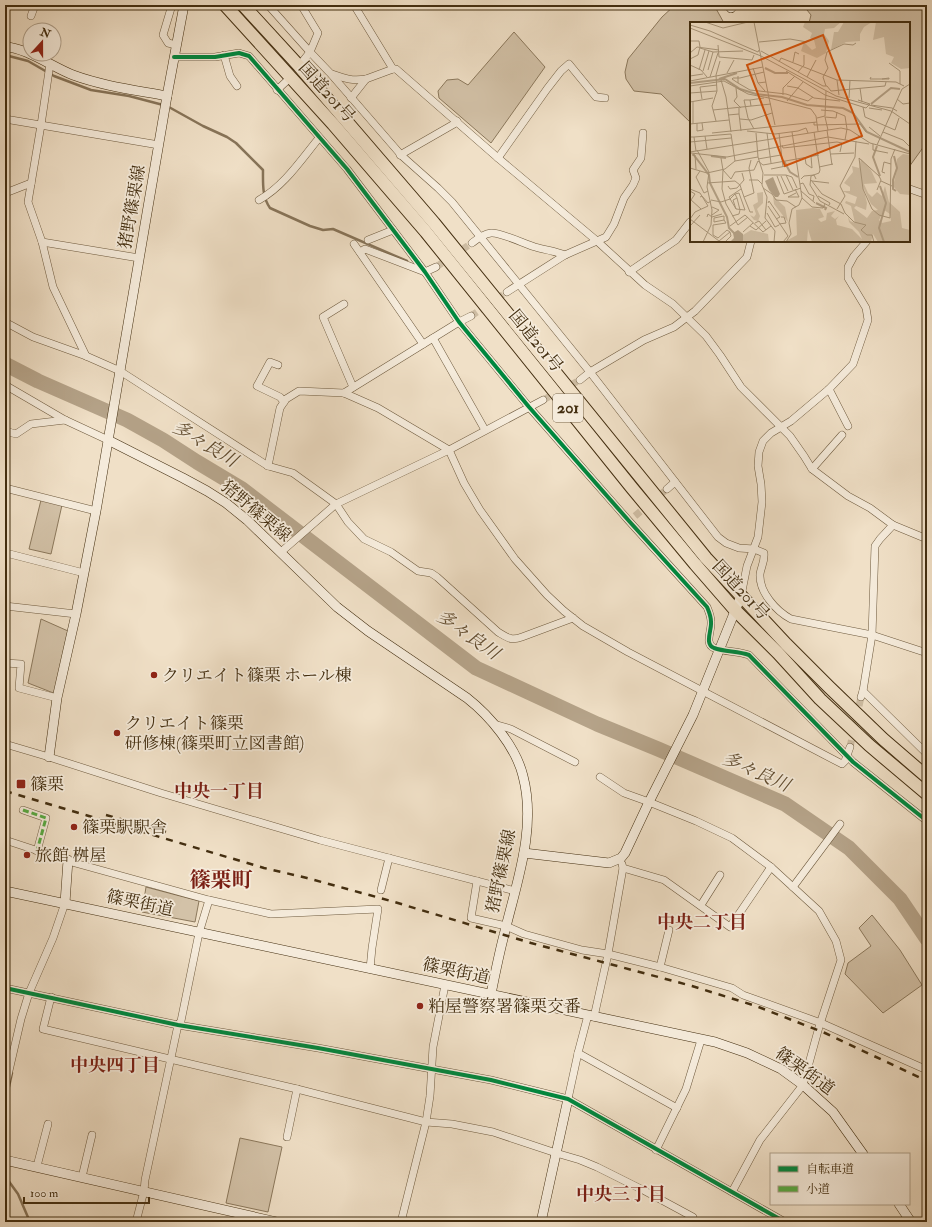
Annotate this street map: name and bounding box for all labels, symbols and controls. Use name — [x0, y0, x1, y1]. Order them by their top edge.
north arrow — [22, 22, 62, 62]
inset map — [690, 22, 910, 242]
text: N — [38, 25, 53, 41]
street label: 国道201号 — [294, 57, 360, 127]
street label: 猪野篠栗線 — [114, 163, 150, 251]
street label: 国道201号 — [504, 306, 568, 376]
road number: 201 — [553, 394, 583, 422]
water label: 多々良川 — [168, 416, 243, 473]
street label: 猪野篠栗線 — [217, 476, 295, 546]
street label: 国道201号 — [708, 556, 774, 624]
water label: 多々良川 — [432, 605, 506, 666]
place label: クリエイト篠栗 ホール棟 — [162, 665, 352, 686]
marker: クリエイト篠栗 ホール棟 — [149, 670, 159, 680]
place label: クリエイト篠栗 研修棟(篠栗町立図書館) — [125, 713, 304, 754]
marker: クリエイト篠栗 研修棟(篠栗町立図書館) — [112, 728, 122, 738]
water label: 多々良川 — [718, 747, 795, 798]
place label: 篠栗 — [30, 774, 64, 795]
marker: 篠栗 — [15, 778, 27, 790]
district label: 中央一丁目 — [174, 780, 264, 803]
place label: 篠栗駅駅舎 — [82, 817, 167, 838]
marker: 篠栗駅駅舎 — [69, 822, 79, 832]
street label: 猪野篠栗線 — [482, 827, 520, 915]
place label: 旅館 桝屋 — [35, 845, 107, 866]
marker: 旅館 桝屋 — [22, 850, 32, 860]
district label: 篠栗町 — [190, 867, 253, 894]
street label: 篠栗街道 — [105, 886, 175, 920]
district label: 中央二丁目 — [657, 911, 747, 934]
street label: 篠栗街道 — [421, 954, 491, 988]
place label: 粕屋警察署篠栗交番 — [428, 996, 581, 1017]
marker: 粕屋警察署篠栗交番 — [415, 1001, 425, 1011]
street label: 篠栗街道 — [771, 1043, 839, 1099]
district label: 中央四丁目 — [70, 1054, 160, 1077]
legend — [770, 1153, 910, 1205]
text: 自転車道 — [806, 1162, 854, 1177]
scale bar — [24, 1179, 149, 1205]
text: 小道 — [806, 1182, 830, 1197]
district label: 中央三丁目 — [576, 1183, 666, 1206]
text: 100 m — [30, 1186, 59, 1201]

